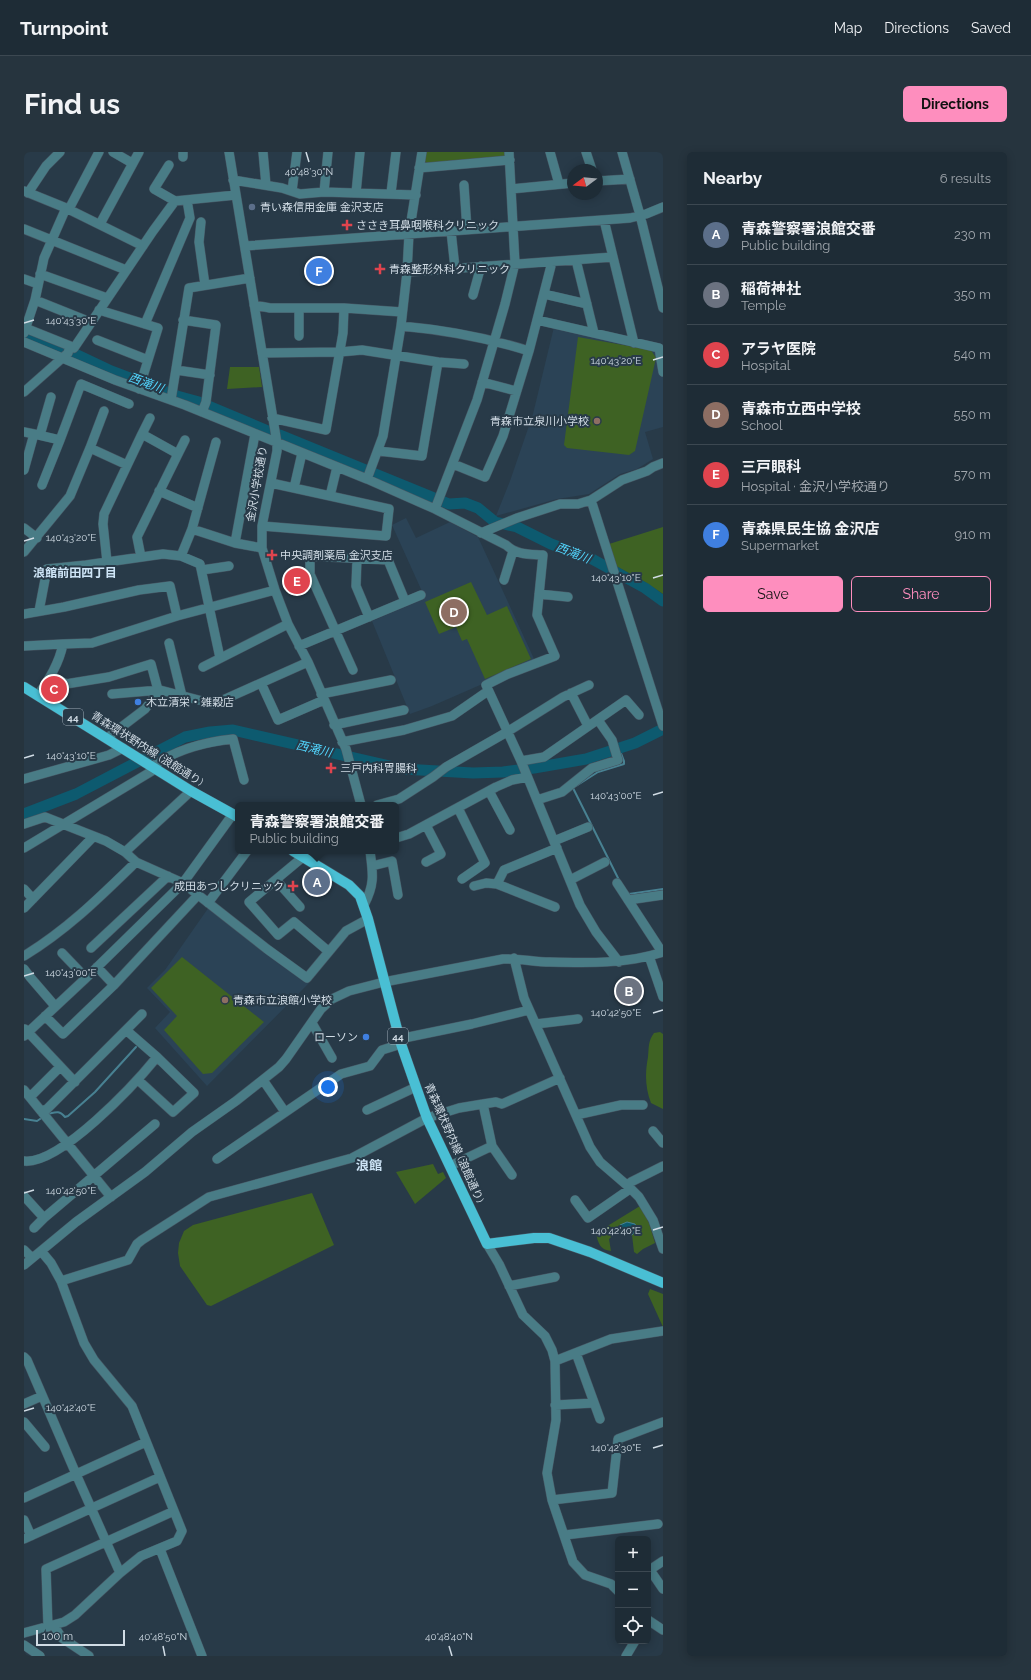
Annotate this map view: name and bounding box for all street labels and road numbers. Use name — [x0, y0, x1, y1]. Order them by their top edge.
street label: 金沢小学校通り — [244, 445, 270, 523]
road number: 44 — [63, 709, 83, 725]
street label: 青森環状野内線 (浪館通り) — [89, 709, 205, 789]
road number: 44 — [388, 1028, 408, 1044]
street label: 青森環状野内線 (浪館通り) — [422, 1081, 486, 1205]

